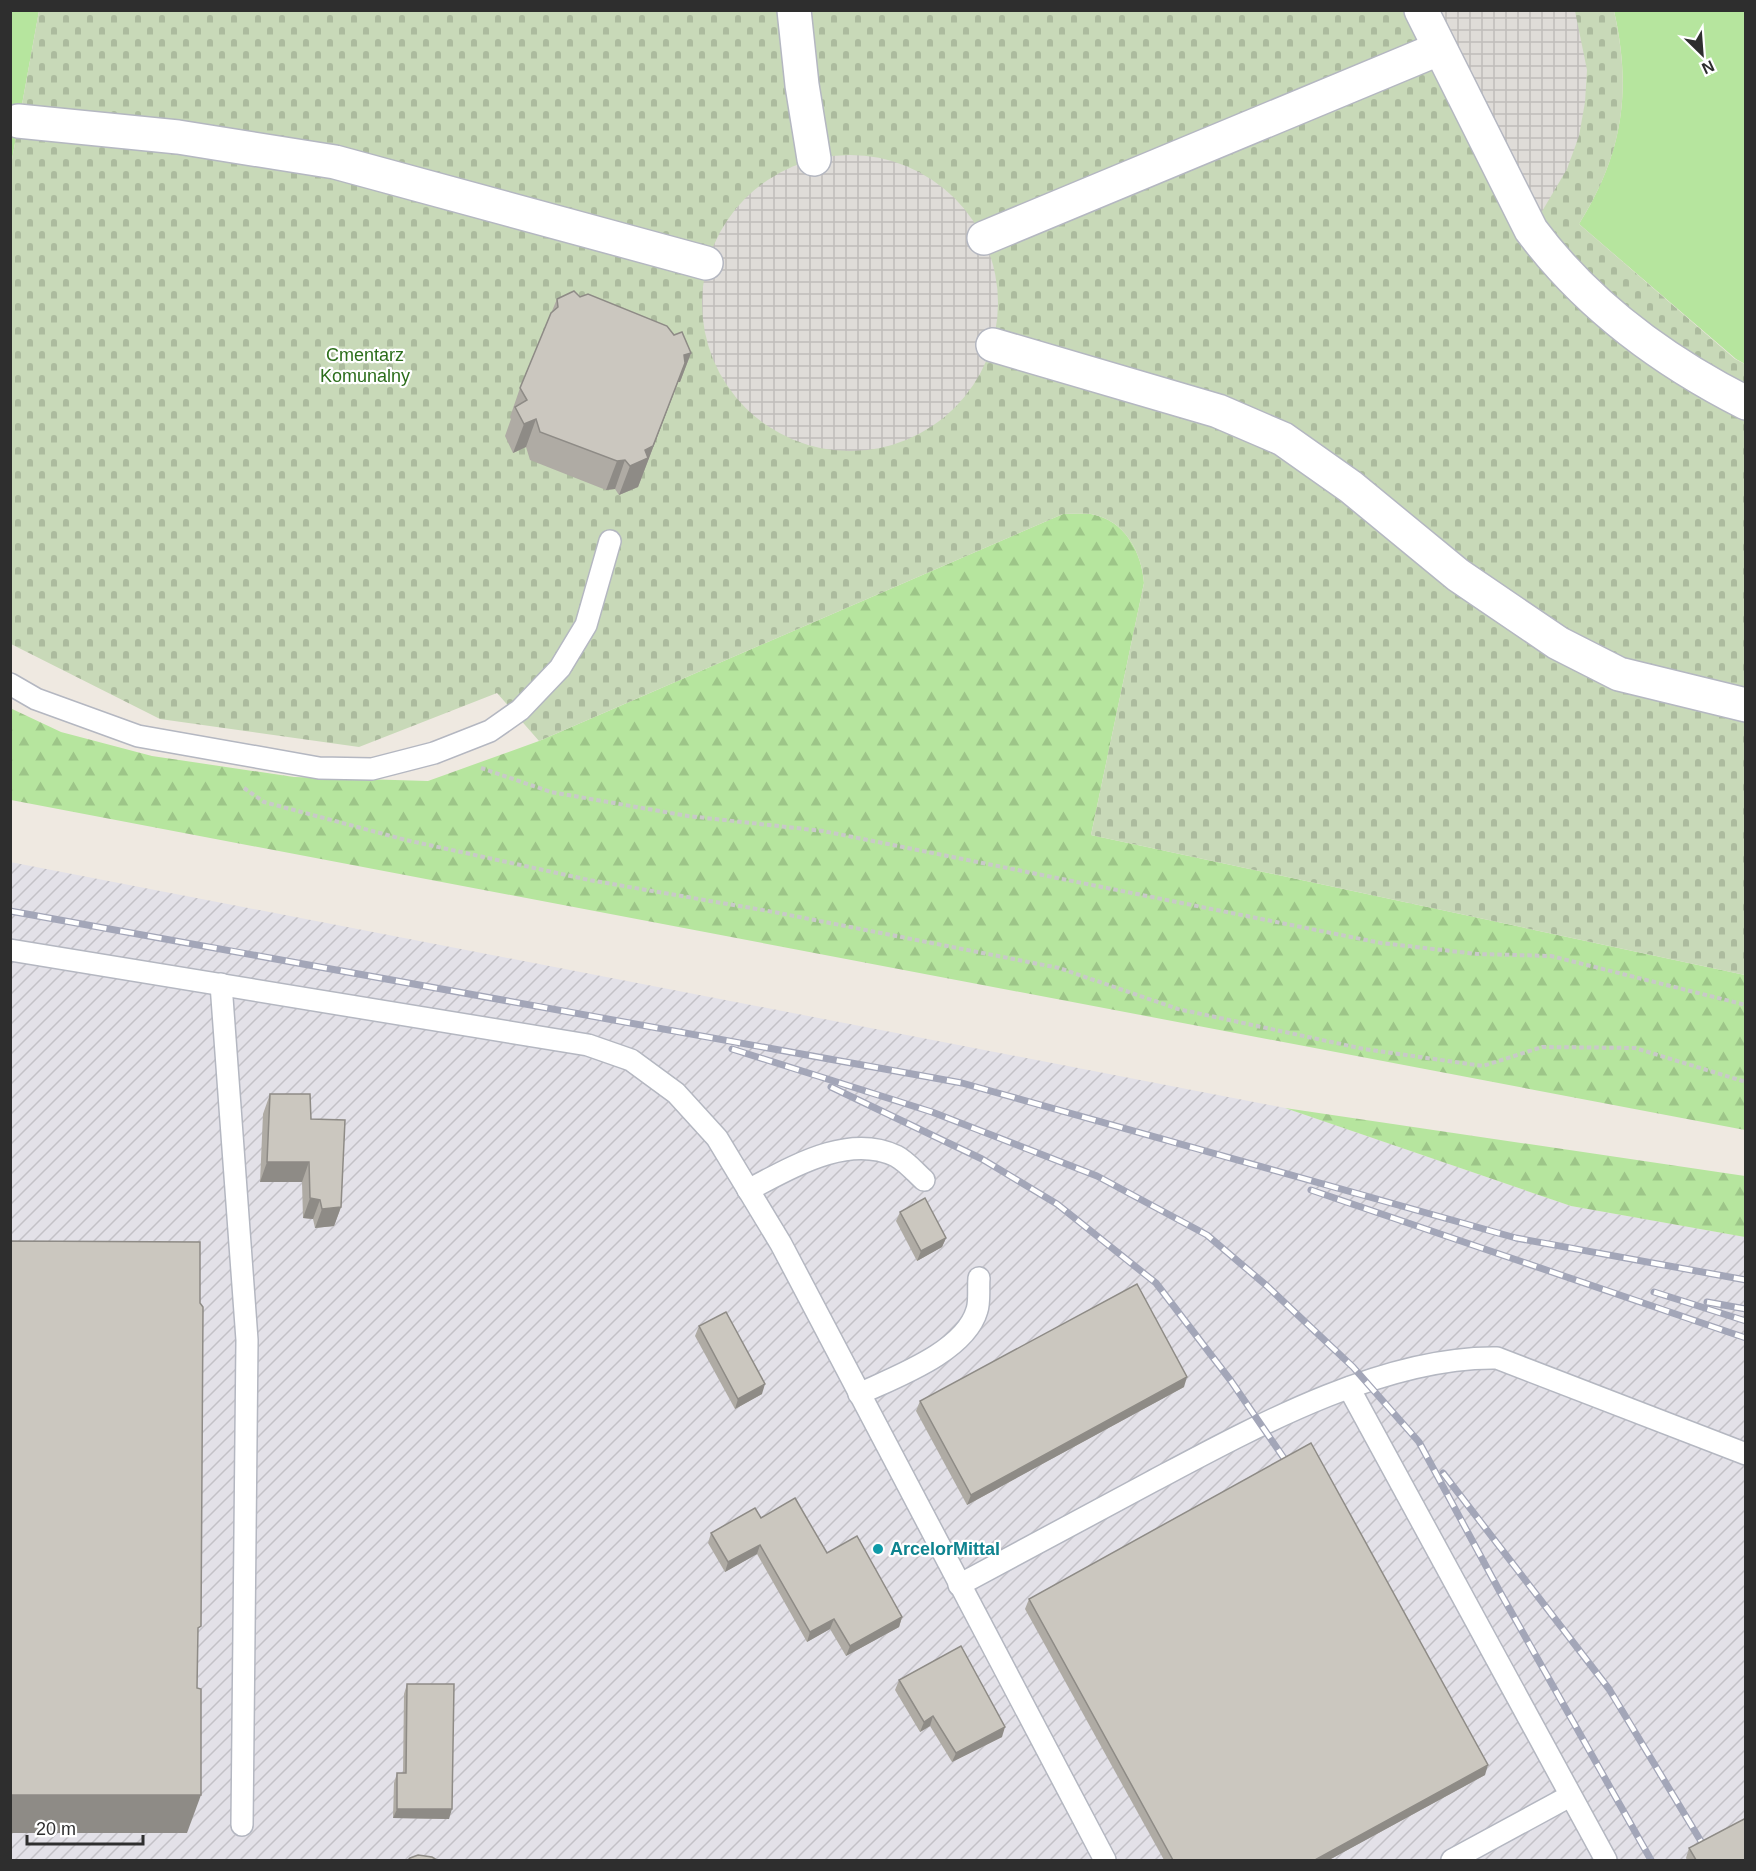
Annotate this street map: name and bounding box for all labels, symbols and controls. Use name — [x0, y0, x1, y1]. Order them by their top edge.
north arrow — [1672, 24, 1732, 84]
text: N — [1699, 57, 1717, 77]
park label: Cmentarz Komunalny — [320, 345, 410, 386]
place label: ArcelorMittal — [890, 1539, 1000, 1559]
marker: ArcelorMittal — [871, 1542, 885, 1556]
scale bar — [27, 1808, 142, 1846]
text: 20 m — [36, 1819, 76, 1839]

